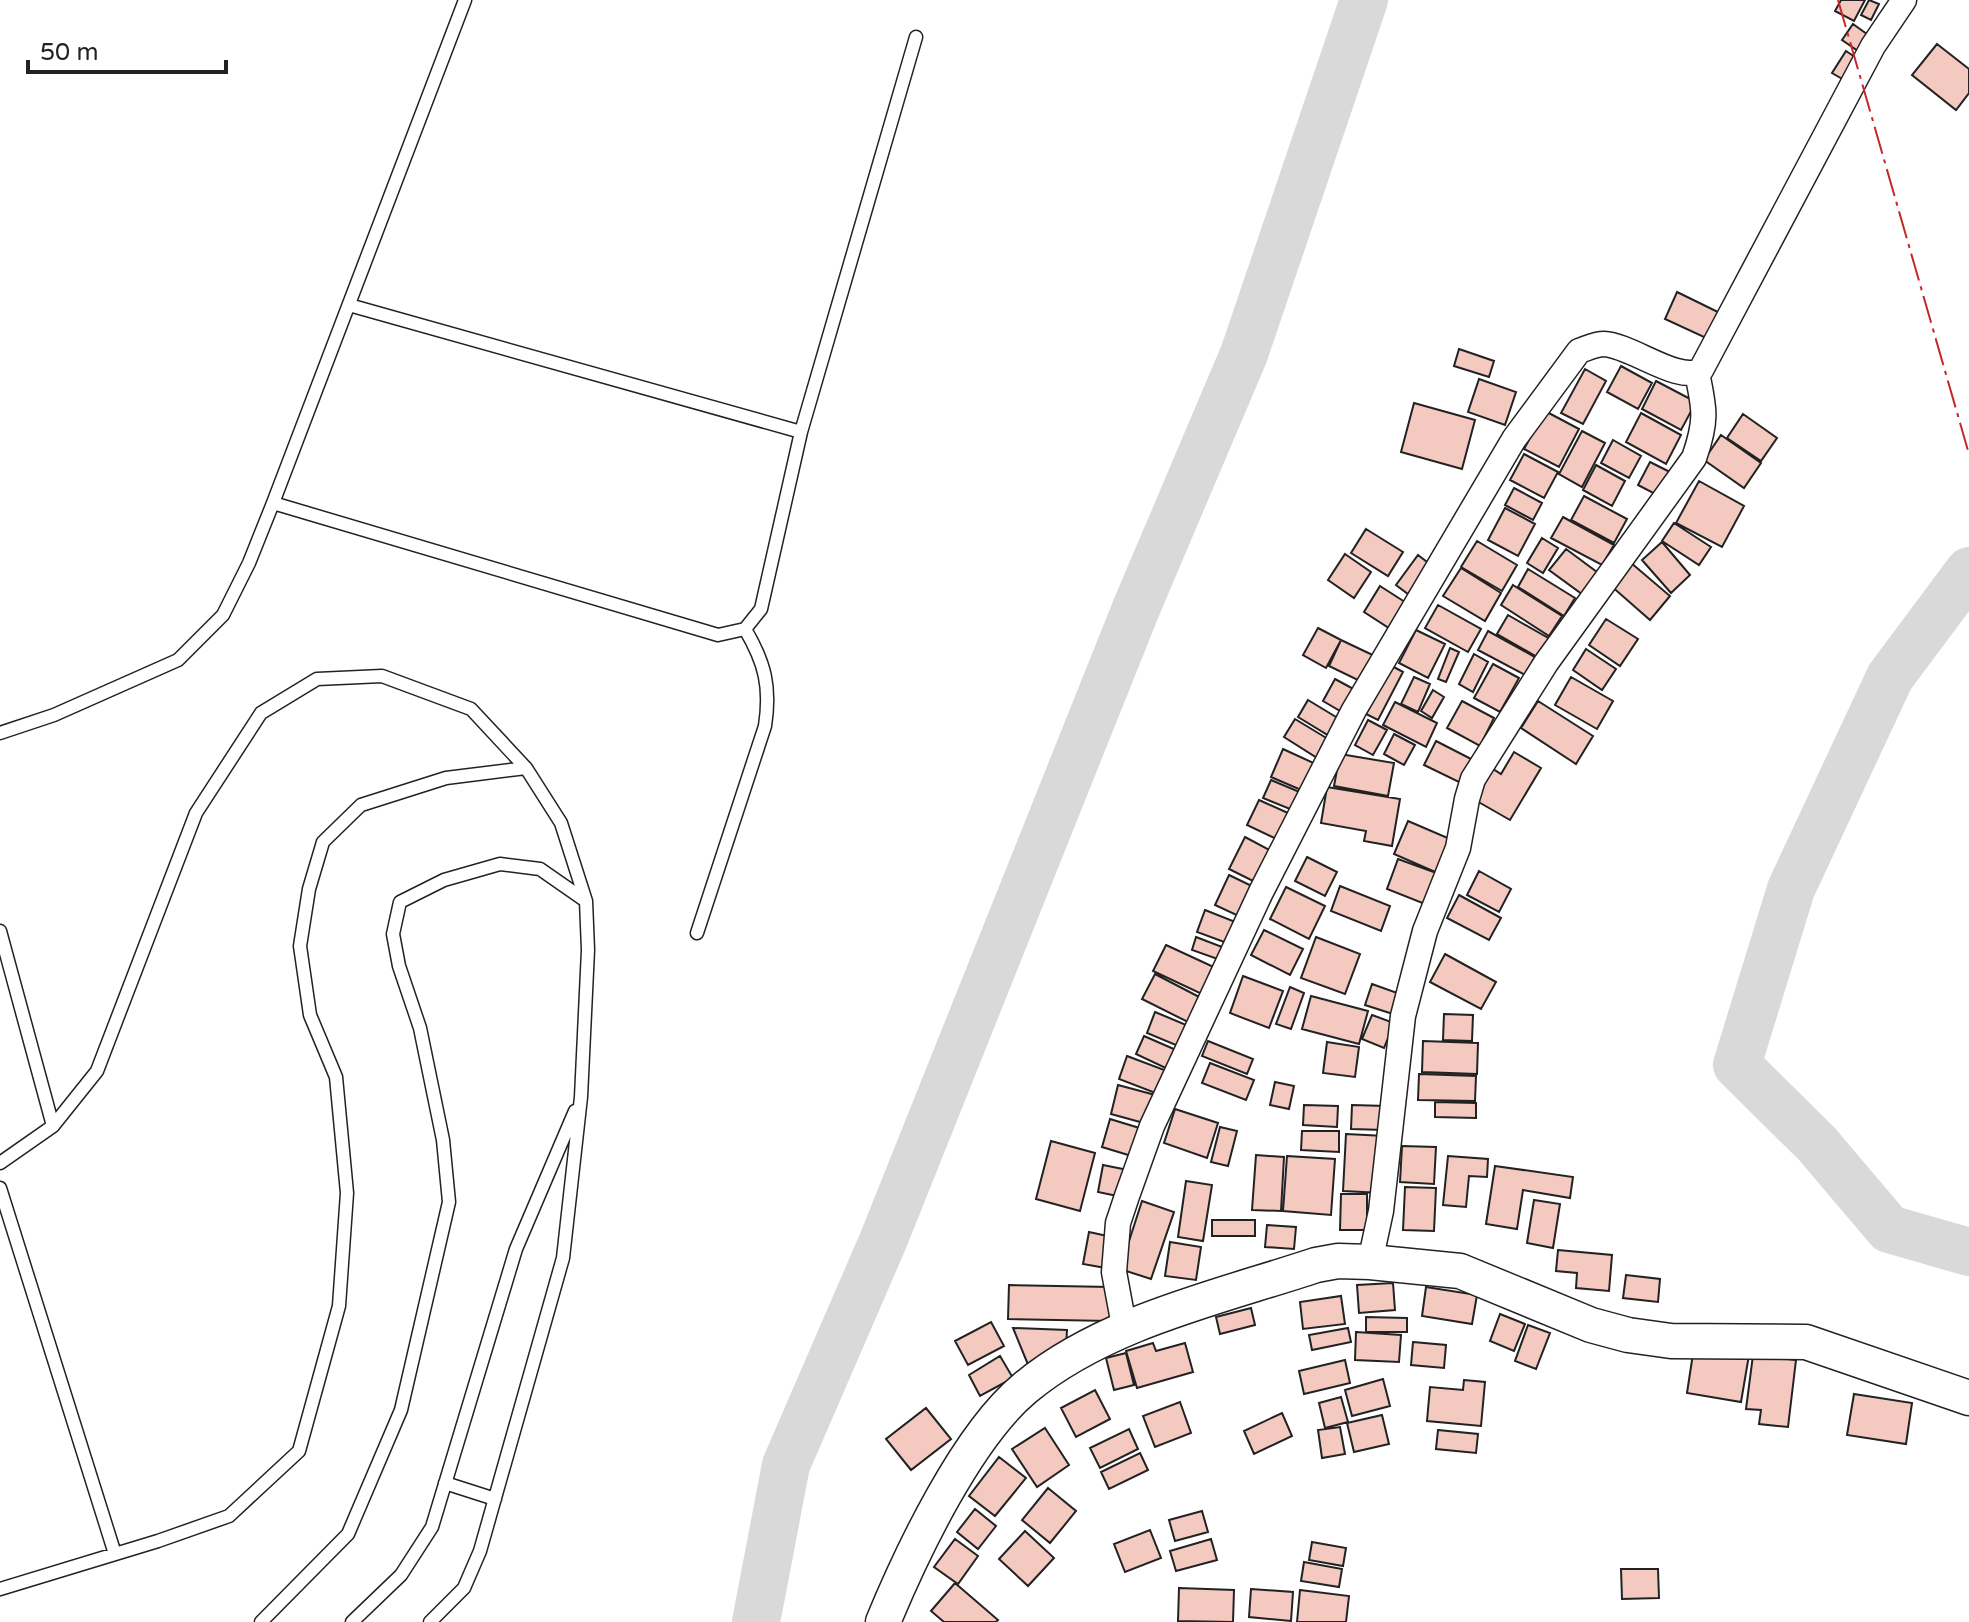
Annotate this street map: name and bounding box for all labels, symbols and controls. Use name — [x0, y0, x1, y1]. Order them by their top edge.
scale bar — [28, 24, 226, 74]
text: 50 m — [40, 38, 98, 67]

